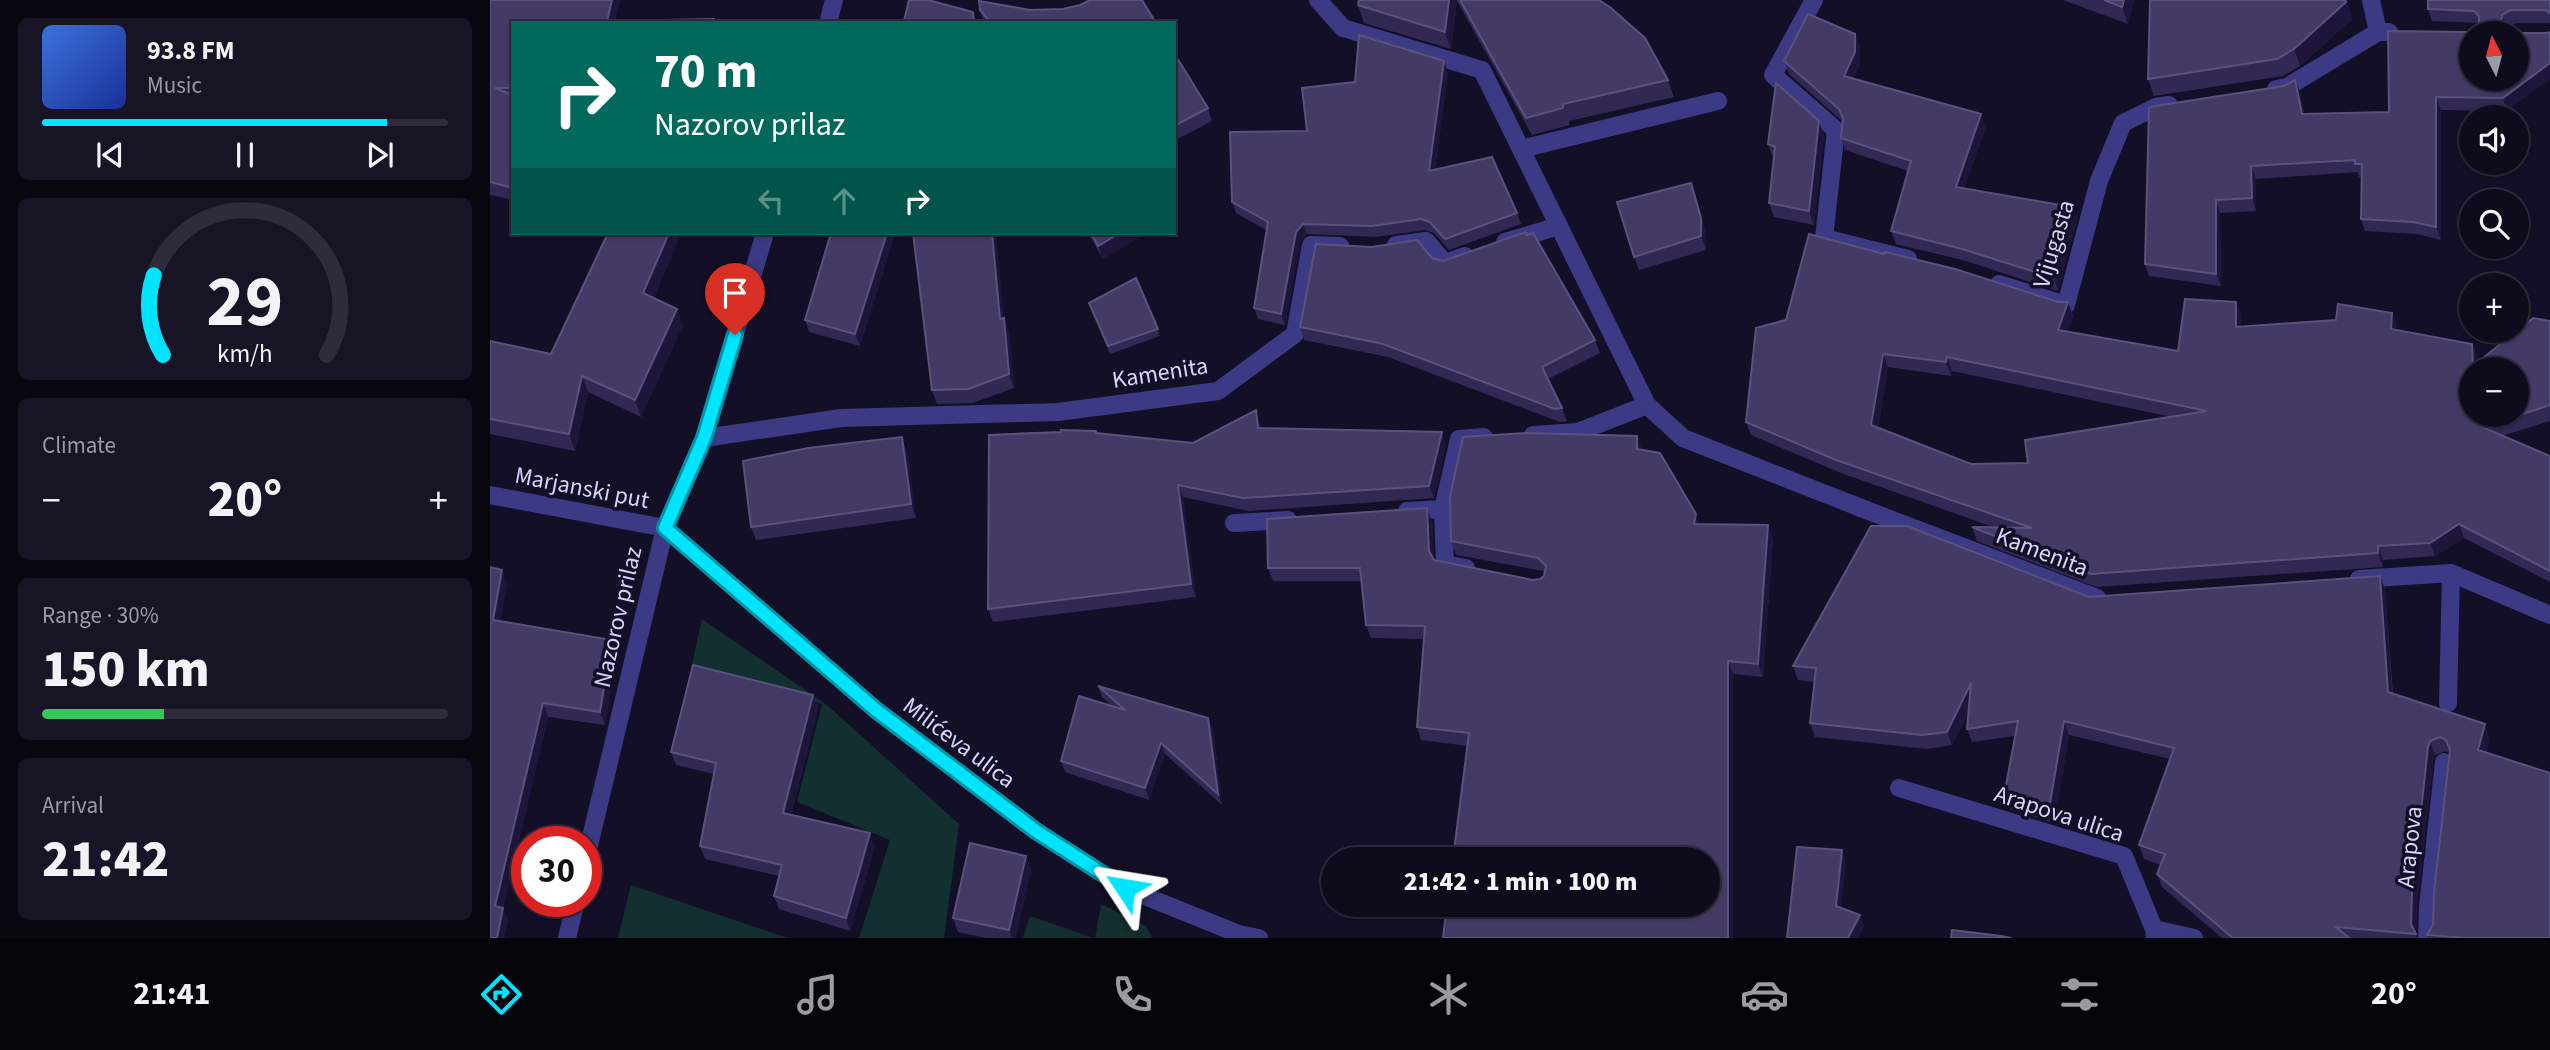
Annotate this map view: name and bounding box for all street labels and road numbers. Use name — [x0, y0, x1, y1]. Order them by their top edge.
street label: Vijugasta — [2024, 196, 2084, 292]
street label: Kamenita — [1110, 348, 1210, 398]
street label: Marjanski put — [512, 458, 652, 518]
street label: Kamenita — [1991, 518, 2093, 586]
street label: Nazorov prilaz — [585, 543, 651, 691]
street label: Milićeva ulica — [895, 689, 1023, 797]
street label: Arapova ulica — [1990, 777, 2128, 851]
street label: Arapova — [2388, 804, 2432, 890]

